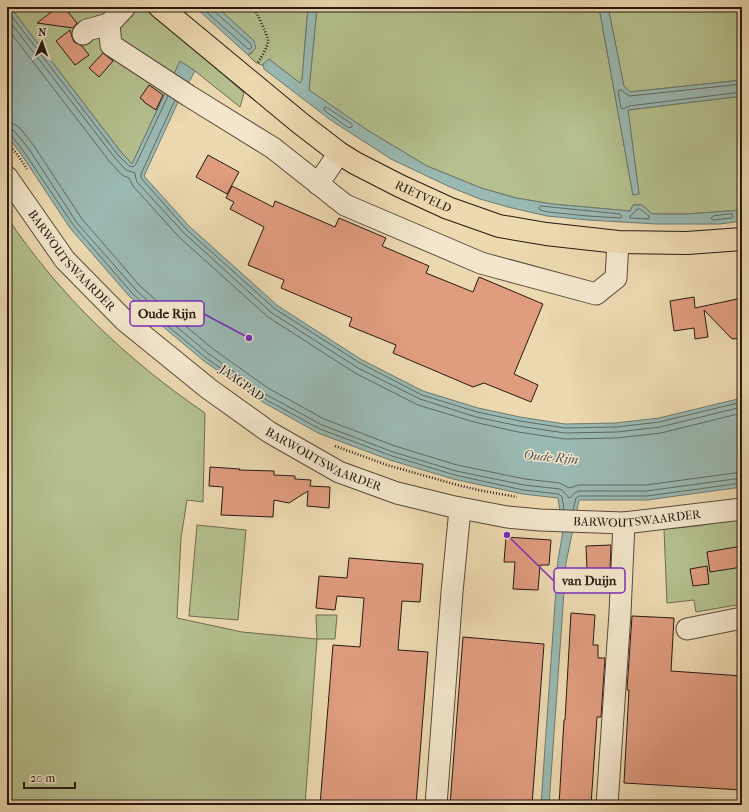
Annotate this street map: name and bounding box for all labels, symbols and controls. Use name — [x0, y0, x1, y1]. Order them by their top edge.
north arrow — [22, 22, 62, 62]
text: N — [38, 26, 47, 39]
street label: RIETVELD — [393, 178, 454, 216]
street label: BARWOUTSWAARDER — [25, 207, 119, 315]
callout: Oude Rijn — [130, 301, 204, 326]
text: Oude Rijn — [138, 306, 196, 321]
street label: JAAGPAD — [216, 361, 267, 404]
street label: BARWOUTSWAARDER — [263, 424, 385, 494]
water label: Oude Rijn — [523, 447, 579, 467]
street label: BARWOUTSWAARDER — [573, 507, 703, 530]
callout: van Duijn — [554, 568, 625, 593]
text: van Duijn — [561, 573, 617, 588]
scale bar — [24, 764, 75, 790]
text: 20 m — [30, 771, 55, 785]

